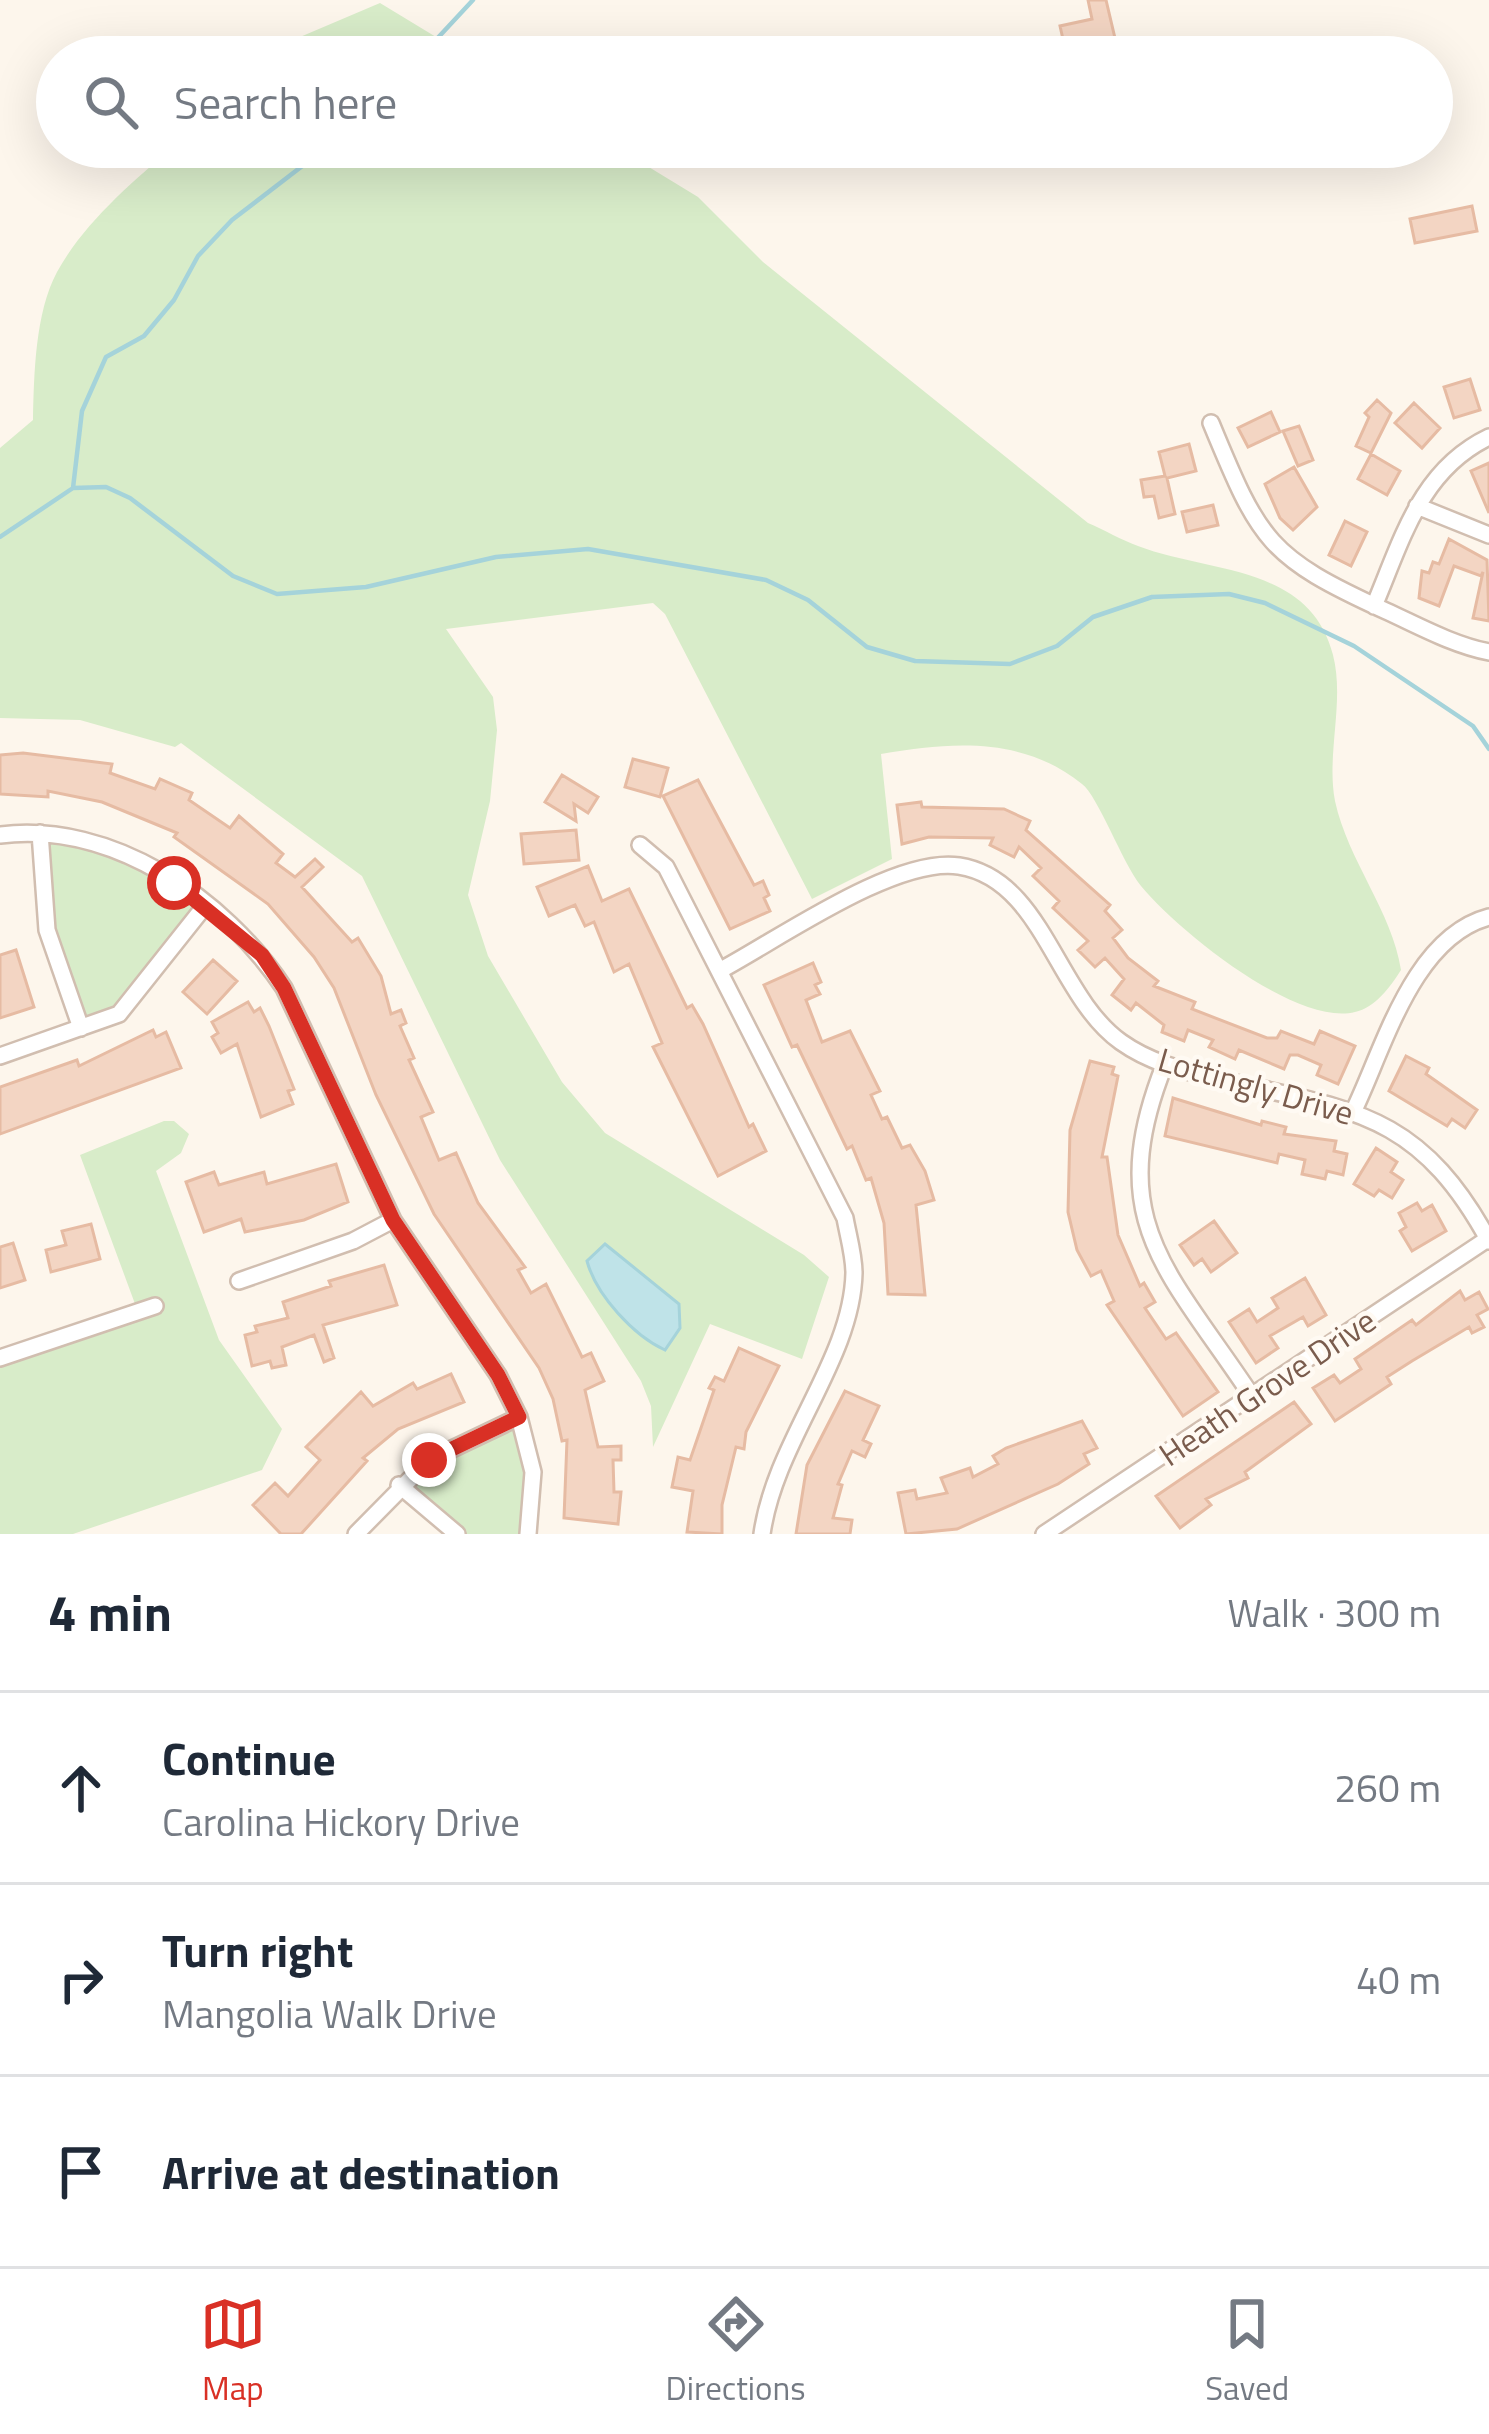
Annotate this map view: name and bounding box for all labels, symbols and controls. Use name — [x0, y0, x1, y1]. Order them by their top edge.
search box — [36, 36, 1453, 168]
text: Search here — [174, 68, 397, 136]
icon: search — [78, 69, 144, 135]
route start — [147, 856, 201, 910]
street label: Lottingly Drive — [1152, 1034, 1360, 1138]
street label: Heath Grove Drive — [1149, 1296, 1385, 1478]
route end — [402, 1433, 456, 1487]
text: 4 min — [48, 1573, 172, 1651]
text: Walk · 300 m — [1227, 1583, 1441, 1642]
text: Continue — [162, 1724, 336, 1792]
icon: ahead — [48, 1755, 114, 1821]
text: 260 m — [1334, 1758, 1441, 1817]
text: Carolina Hickory Drive — [162, 1792, 520, 1851]
text: Turn right — [162, 1916, 353, 1984]
icon: right — [48, 1947, 114, 2013]
text: 40 m — [1356, 1950, 1441, 2009]
text: Mangolia Walk Drive — [162, 1984, 497, 2043]
text: Arrive at destination — [162, 2138, 560, 2206]
icon: arrive — [48, 2139, 114, 2205]
tab: Map — [200, 2291, 266, 2413]
tab: Directions — [666, 2291, 805, 2413]
tab: Saved — [1205, 2291, 1289, 2413]

